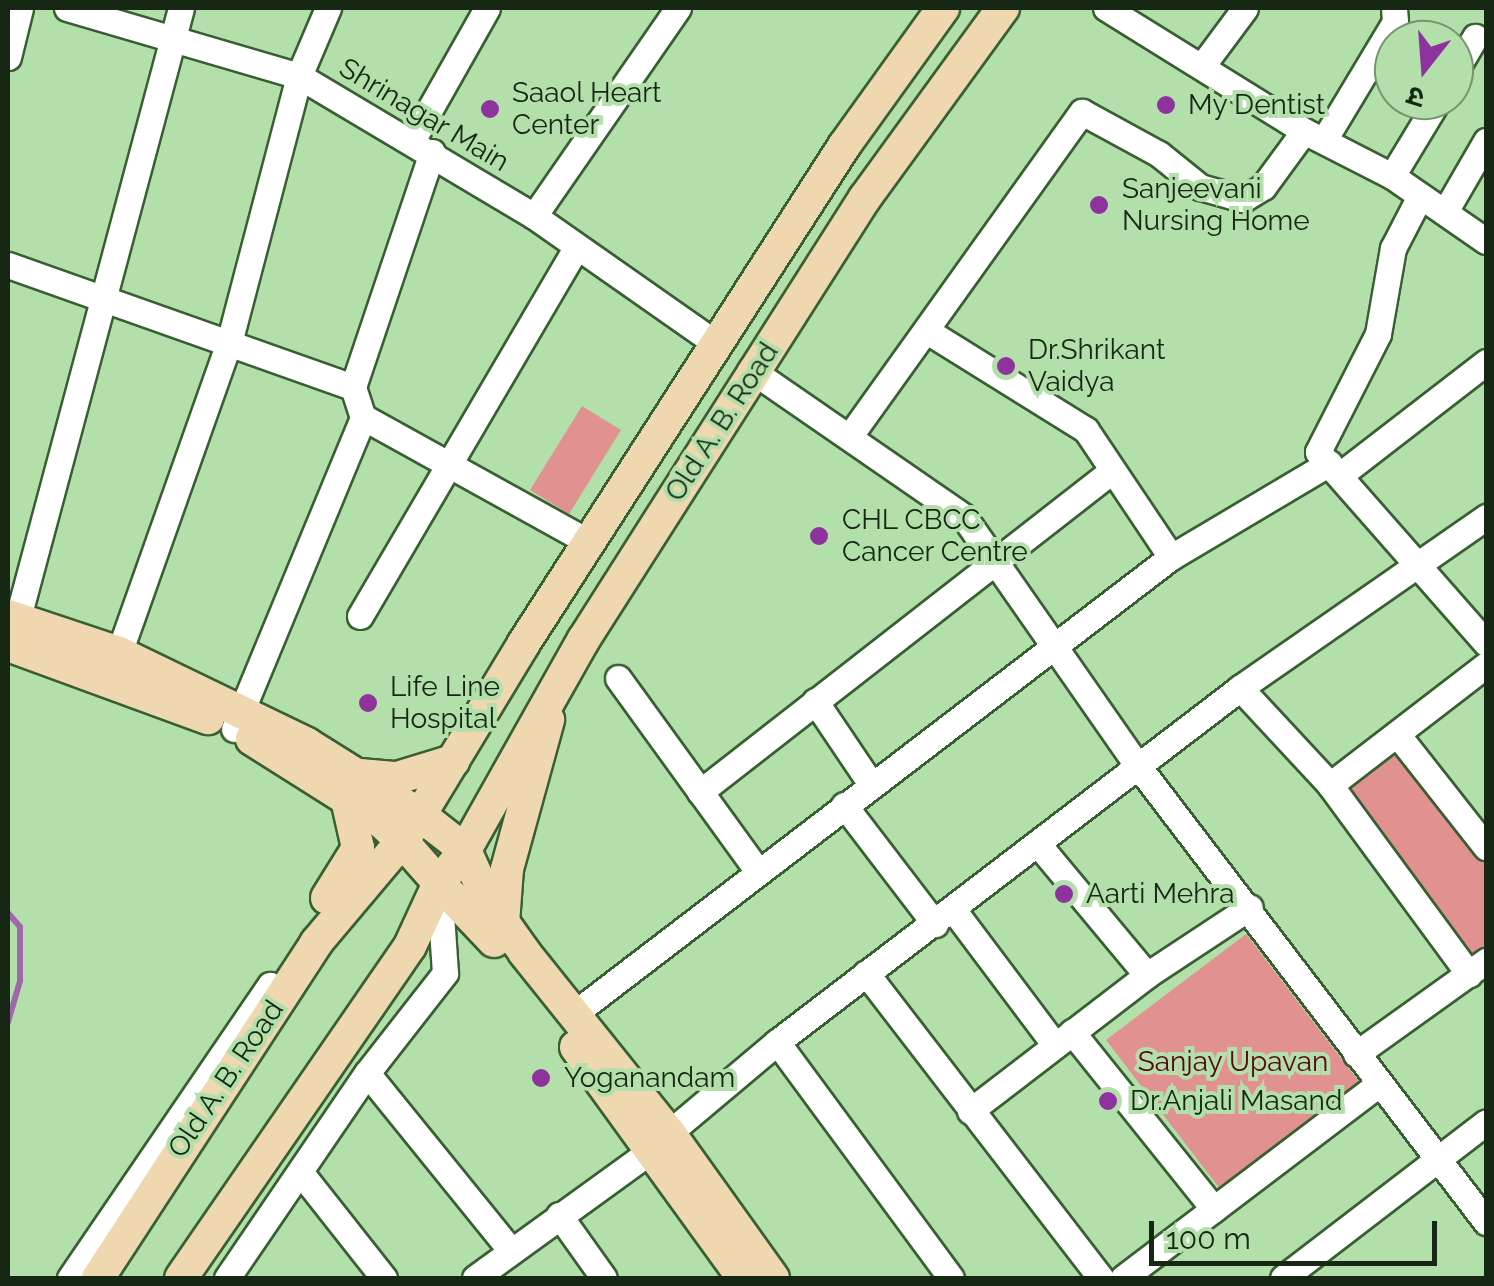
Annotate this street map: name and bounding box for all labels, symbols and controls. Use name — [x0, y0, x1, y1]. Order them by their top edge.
north arrow — [1374, 20, 1474, 120]
street label: Shrinagar Main — [333, 51, 515, 179]
place label: Saaol Heart Center — [512, 76, 662, 142]
text: उ — [1403, 79, 1428, 115]
place label: My Dentist — [1188, 88, 1326, 122]
marker: My Dentist — [1153, 92, 1179, 118]
marker: Saaol Heart Center — [477, 96, 503, 122]
place label: Sanjeevani Nursing Home — [1122, 172, 1310, 238]
marker: Sanjeevani Nursing Home — [1086, 192, 1112, 218]
place label: Dr.Shrikant Vaidya — [1028, 333, 1165, 399]
street label: Old A. B. Road — [658, 336, 786, 508]
marker: Dr.Shrikant Vaidya — [993, 353, 1019, 379]
place label: CHL CBCC Cancer Centre — [842, 503, 1028, 569]
marker: CHL CBCC Cancer Centre — [806, 523, 832, 549]
place label: Life Line Hospital — [390, 670, 500, 736]
marker: Life Line Hospital — [355, 690, 381, 716]
place label: Aarti Mehra — [1086, 877, 1235, 911]
marker: Aarti Mehra — [1051, 881, 1077, 907]
street label: Old A. B. Road — [161, 994, 291, 1164]
park label: Sanjay Upavan — [1137, 1045, 1329, 1079]
place label: Yoganandam — [564, 1061, 735, 1095]
marker: Yoganandam — [528, 1065, 554, 1091]
place label: Dr.Anjali Masand — [1130, 1084, 1342, 1118]
marker: Dr.Anjali Masand — [1095, 1088, 1121, 1114]
scale bar — [1154, 1201, 1442, 1263]
text: 100 m — [1166, 1221, 1251, 1256]

